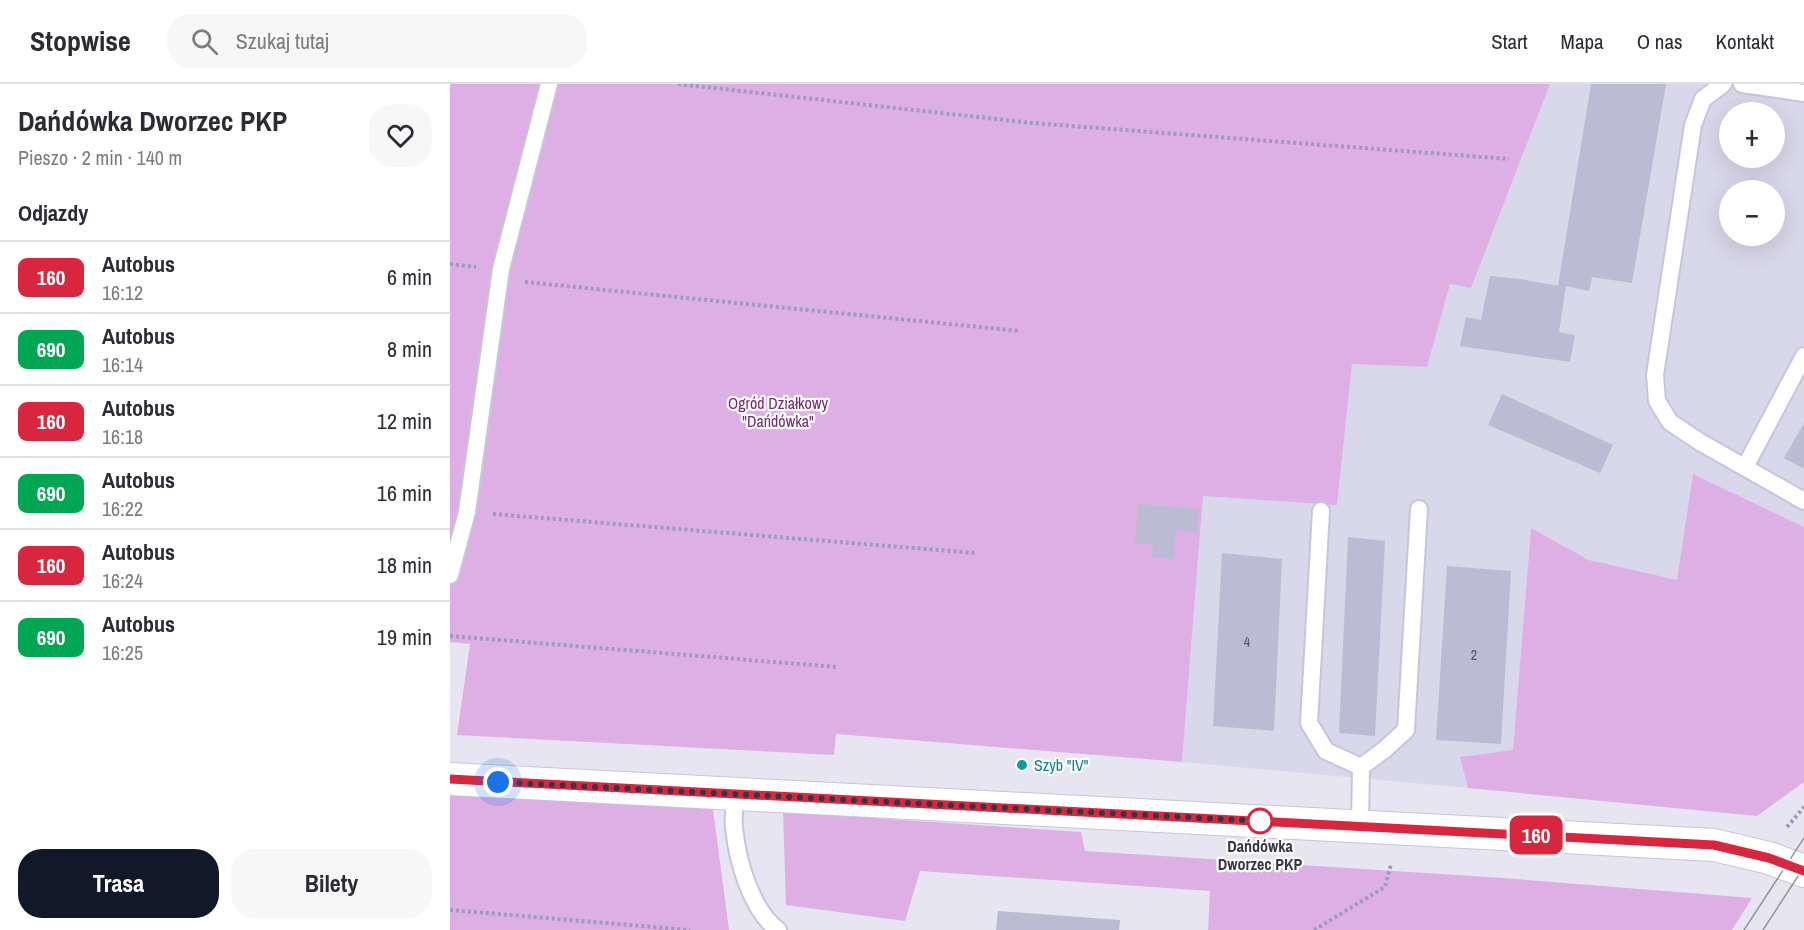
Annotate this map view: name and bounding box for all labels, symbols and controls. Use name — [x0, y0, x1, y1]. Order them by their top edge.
search box — [167, 14, 587, 68]
text: Stopwise — [30, 22, 131, 60]
icon: search — [188, 25, 221, 58]
text: Szukaj tutaj — [236, 26, 329, 56]
text: Start — [1491, 27, 1528, 56]
text: Mapa — [1561, 27, 1604, 56]
text: O nas — [1637, 27, 1683, 56]
text: Kontakt — [1716, 27, 1774, 56]
text: Dańdówka Dworzec PKP — [18, 102, 287, 140]
map controls — [1719, 102, 1785, 246]
button: + — [1719, 102, 1785, 168]
button: heart — [369, 104, 432, 167]
text: Pieszo · 2 min · 140 m — [18, 144, 182, 171]
button: − — [1719, 180, 1785, 246]
text: Odjazdy — [18, 198, 88, 228]
text: Autobus — [102, 249, 175, 279]
text: 6 min — [387, 262, 432, 292]
text: 160 — [37, 263, 65, 292]
text: 16:12 — [102, 279, 143, 306]
text: Autobus — [102, 321, 175, 351]
text: 8 min — [387, 334, 432, 364]
text: 690 — [37, 335, 65, 364]
text: 16:14 — [102, 351, 143, 378]
park label: Ogród Działkowy "Dańdówka" — [728, 392, 828, 432]
text: Autobus — [102, 393, 175, 423]
text: 12 min — [377, 406, 432, 436]
text: 160 — [37, 407, 65, 436]
text: 16:18 — [102, 423, 143, 450]
text: Autobus — [102, 465, 175, 495]
text: 16 min — [377, 478, 432, 508]
text: 690 — [37, 479, 65, 508]
text: 16:22 — [102, 495, 143, 522]
text: Autobus — [102, 537, 175, 567]
text: 18 min — [377, 550, 432, 580]
text: 160 — [37, 551, 65, 580]
text: 16:24 — [102, 567, 143, 594]
text: Autobus — [102, 609, 175, 639]
text: 19 min — [377, 622, 432, 652]
text: 690 — [37, 623, 65, 652]
house number: 4 — [1244, 633, 1251, 651]
text: 16:25 — [102, 639, 143, 666]
house number: 2 — [1471, 646, 1477, 664]
place label: Szyb "IV" — [1034, 754, 1089, 776]
marker: Szyb "IV" — [1015, 758, 1029, 772]
your location — [483, 767, 513, 797]
marker: Dańdówka Dworzec PKP — [1247, 808, 1273, 834]
line badge: 160 — [1502, 816, 1570, 855]
text: 160 — [1522, 821, 1550, 850]
place label: Dańdówka Dworzec PKP — [1218, 835, 1303, 875]
button: Trasa — [18, 849, 219, 918]
button: Bilety — [231, 849, 432, 918]

